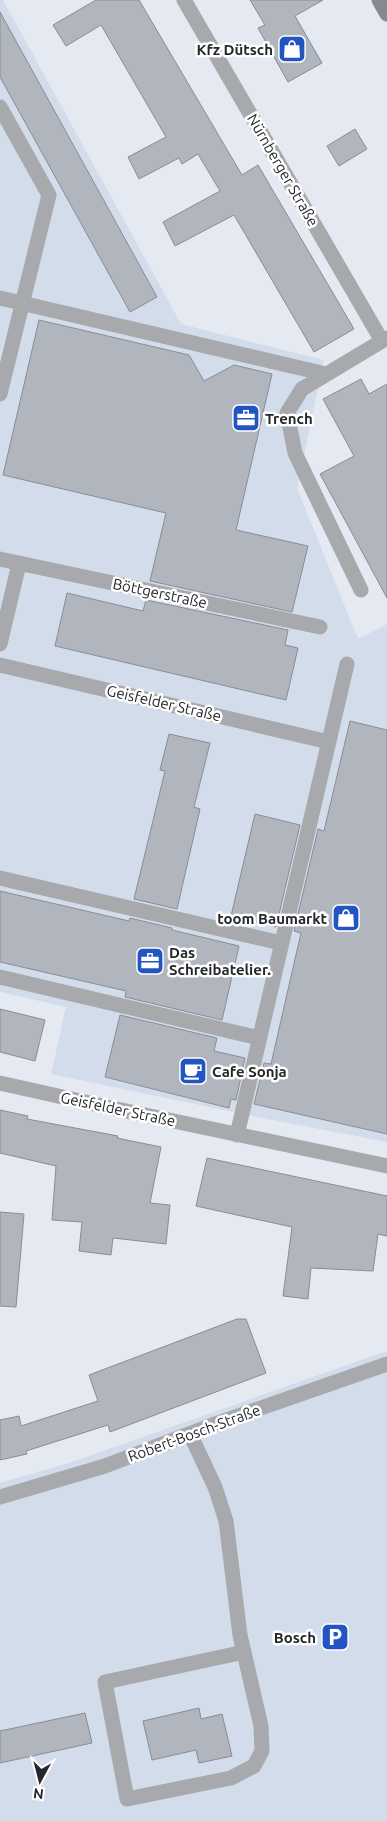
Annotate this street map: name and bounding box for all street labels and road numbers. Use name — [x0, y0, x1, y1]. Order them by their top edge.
street label: Nürnberger Straße — [244, 111, 322, 229]
street label: Böttgerstraße — [111, 575, 209, 611]
street label: Geisfelder Straße — [105, 682, 223, 724]
street label: Geisfelder Straße — [59, 1089, 177, 1129]
street label: Robert-Bosch-Straße — [125, 1401, 263, 1465]

